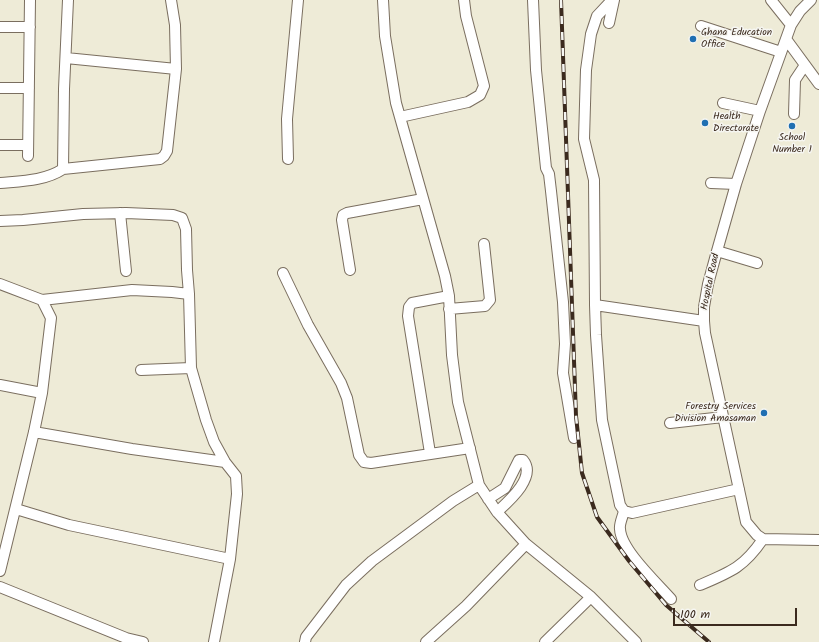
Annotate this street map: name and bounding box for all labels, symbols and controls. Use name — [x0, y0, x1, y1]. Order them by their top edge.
place label: Ghana Education Office — [701, 27, 772, 50]
marker: Ghana Education Office — [688, 34, 698, 44]
place label: Health Directorate — [713, 111, 759, 134]
marker: Health Directorate — [700, 118, 710, 128]
marker: School Number 1 — [787, 121, 797, 131]
place label: School Number 1 — [772, 132, 812, 156]
street label: Hospital Road — [699, 253, 723, 311]
place label: Forestry Services Division Amasaman — [674, 401, 756, 424]
marker: Forestry Services Division Amasaman — [759, 408, 769, 418]
scale bar — [675, 600, 799, 626]
text: 100 m — [680, 605, 710, 624]

